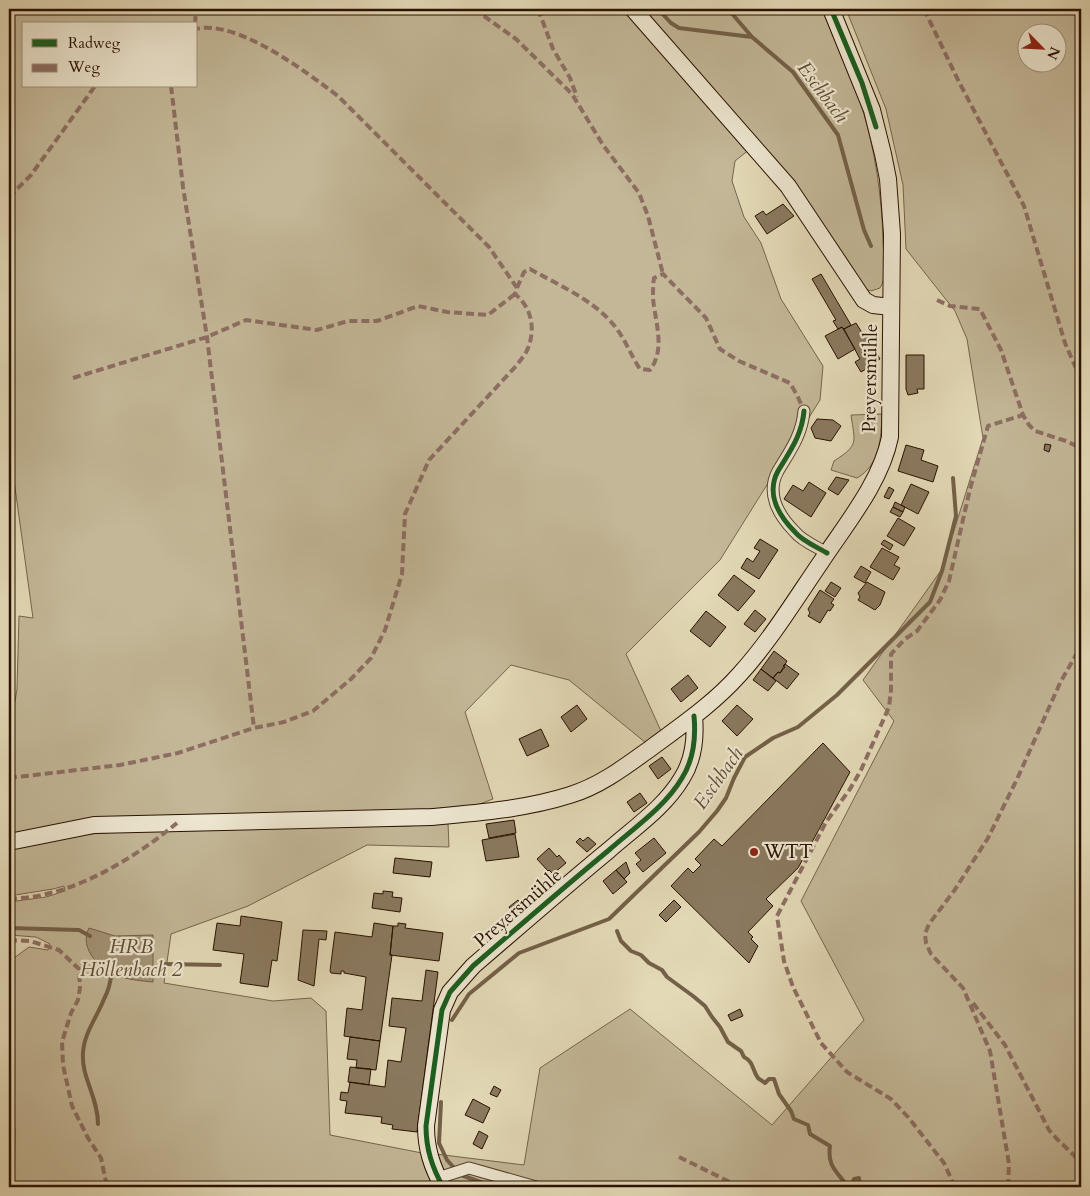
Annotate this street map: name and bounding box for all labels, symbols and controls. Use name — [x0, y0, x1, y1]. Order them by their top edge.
legend — [22, 22, 198, 88]
north arrow — [1018, 22, 1068, 72]
text: Radweg — [68, 33, 121, 53]
text: N — [1042, 44, 1065, 63]
water label: Eschbach — [791, 56, 855, 128]
text: Weg — [67, 57, 100, 77]
street label: Preyersmühle — [856, 323, 884, 433]
water label: Eschbach — [687, 741, 749, 815]
place label: WTT — [763, 839, 813, 865]
marker: WTT — [748, 846, 760, 858]
street label: Preyersmühle — [468, 862, 568, 954]
water label: HRB Höllenbach 2 — [80, 933, 183, 983]

